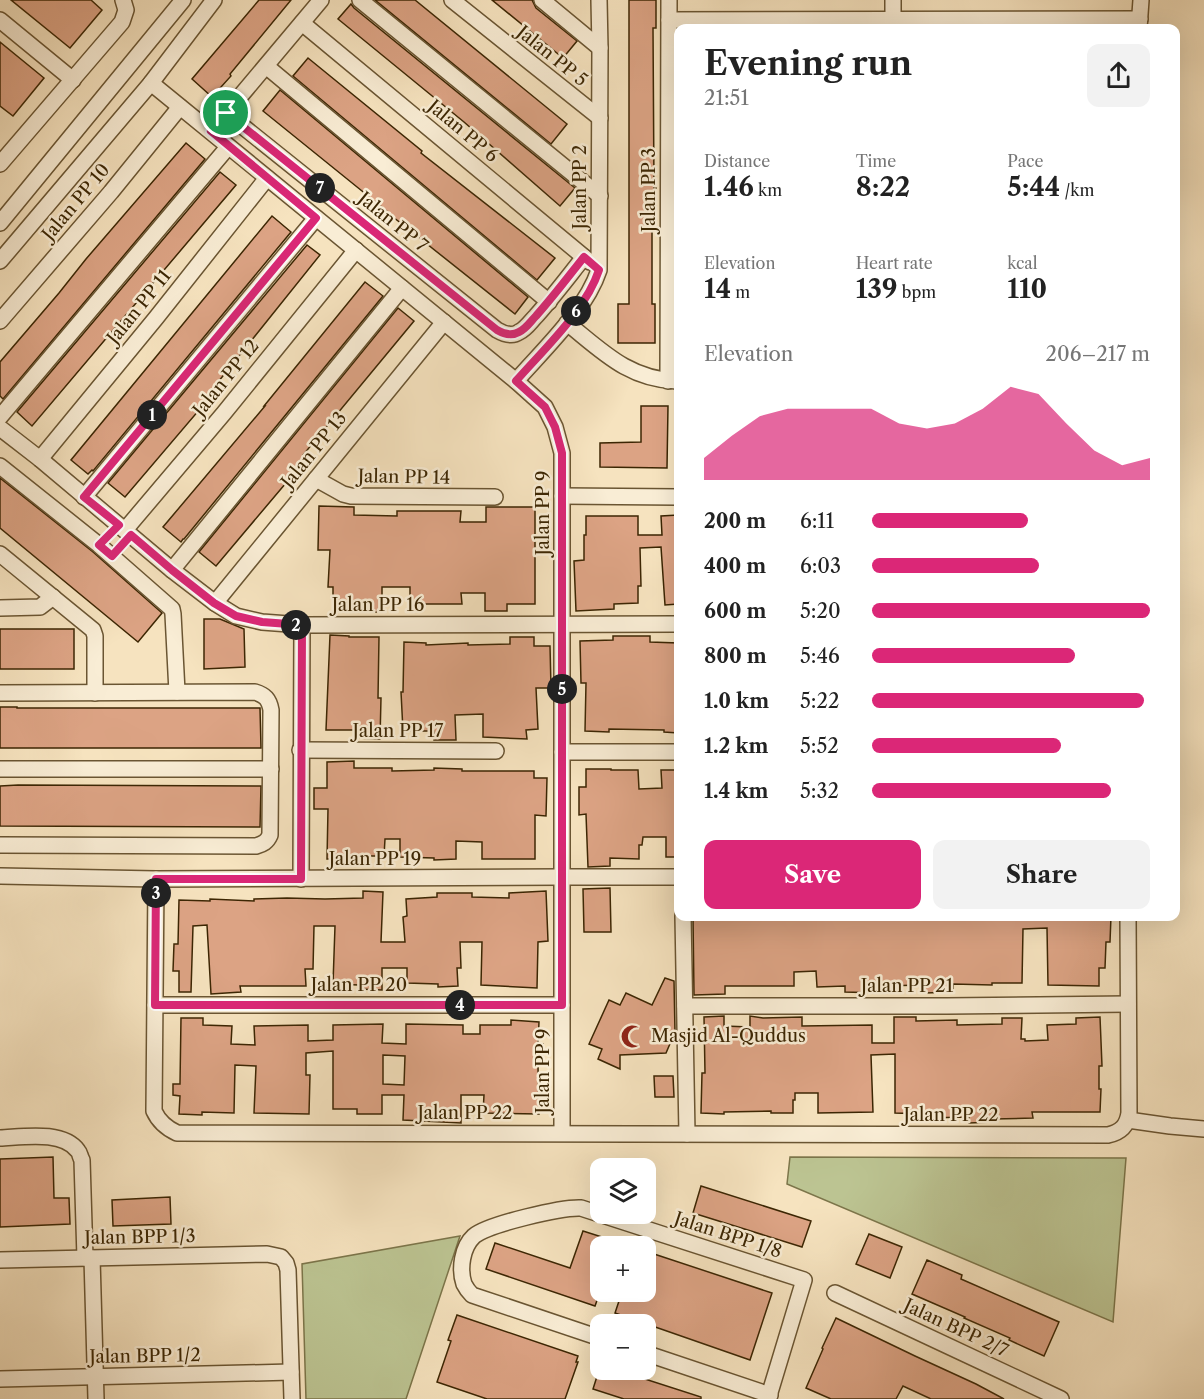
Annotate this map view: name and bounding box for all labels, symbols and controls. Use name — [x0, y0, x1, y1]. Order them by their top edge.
street label: Jalan PP 5 — [510, 19, 592, 91]
text: Evening run — [704, 43, 912, 84]
button: share — [1087, 44, 1150, 107]
text: 21:51 — [704, 86, 749, 110]
pin — [200, 87, 251, 138]
street label: Jalan PP 6 — [421, 93, 503, 167]
icon: arrive — [209, 96, 242, 129]
street label: Jalan PP 2 — [569, 145, 591, 232]
street label: Jalan PP 3 — [638, 148, 660, 235]
text: Distance — [704, 151, 770, 171]
text: Time — [856, 151, 896, 171]
text: Pace — [1007, 151, 1043, 171]
street label: Jalan PP 10 — [36, 159, 114, 247]
text: 1.46 — [704, 171, 754, 203]
text: 8:22 — [856, 171, 910, 203]
text: 5:44 — [1007, 171, 1060, 203]
pin: 7 — [305, 173, 335, 203]
text: 7 — [316, 178, 324, 198]
text: km — [754, 180, 782, 200]
text: /km — [1060, 180, 1094, 200]
street label: Jalan PP 7 — [351, 185, 432, 257]
text: Elevation — [704, 253, 775, 273]
text: Heart rate — [856, 253, 933, 273]
text: kcal — [1007, 253, 1038, 273]
street label: Jalan PP 11 — [100, 265, 176, 351]
text: 14 — [704, 273, 731, 305]
text: 139 — [856, 273, 898, 305]
text: 110 — [1007, 273, 1047, 305]
text: m — [731, 282, 750, 302]
text: bpm — [898, 282, 936, 302]
pin: 6 — [561, 296, 591, 326]
text: 6 — [571, 301, 581, 321]
street label: Jalan PP 12 — [186, 335, 264, 423]
text: Elevation — [704, 342, 793, 366]
text: 206–217 m — [1046, 342, 1150, 366]
pin: 1 — [137, 400, 167, 430]
text: 1 — [148, 405, 156, 425]
street label: Jalan PP 13 — [275, 407, 351, 495]
street label: Jalan PP 14 — [355, 465, 450, 489]
street label: Jalan PP 9 — [532, 470, 554, 559]
text: 200 m — [704, 509, 766, 533]
text: 6:11 — [800, 509, 834, 533]
text: 400 m — [704, 554, 766, 578]
text: 6:03 — [800, 554, 841, 578]
street label: Jalan PP 16 — [329, 594, 424, 616]
text: 600 m — [704, 599, 766, 623]
text: 5:20 — [800, 599, 841, 623]
pin: 2 — [281, 610, 311, 640]
text: 2 — [291, 615, 301, 635]
text: 800 m — [704, 644, 767, 668]
text: 5:46 — [800, 644, 840, 668]
pin: 5 — [547, 674, 577, 704]
text: 5 — [558, 679, 566, 699]
text: 1.0 km — [704, 689, 769, 713]
text: 5:22 — [800, 689, 839, 713]
street label: Jalan PP 17 — [350, 720, 444, 742]
text: 1.2 km — [704, 734, 768, 758]
text: 5:52 — [800, 734, 839, 758]
text: 1.4 km — [704, 779, 769, 803]
text: 5:32 — [800, 779, 839, 803]
button: Save — [704, 840, 921, 909]
button: Share — [933, 840, 1150, 909]
street label: Jalan PP 19 — [326, 848, 421, 870]
pin: 3 — [141, 878, 171, 908]
text: 3 — [151, 883, 161, 903]
street label: Jalan PP 20 — [308, 974, 407, 996]
street label: Jalan PP 21 — [858, 975, 954, 997]
pin: 4 — [445, 990, 475, 1020]
text: 4 — [455, 995, 465, 1015]
mosque icon: Masjid Al-Quddus — [620, 1023, 646, 1049]
place label: Masjid Al-Quddus — [651, 1025, 806, 1047]
street label: Jalan PP 9 — [532, 1028, 554, 1117]
street label: Jalan PP 22 — [414, 1102, 513, 1124]
street label: Jalan PP 22 — [900, 1104, 999, 1126]
map controls — [590, 1158, 656, 1380]
button: layers — [590, 1158, 656, 1224]
street label: Jalan BPP 1/8 — [669, 1206, 785, 1263]
street label: Jalan BPP 1/3 — [81, 1225, 196, 1249]
button: + — [590, 1236, 656, 1302]
street label: Jalan BPP 2/7 — [898, 1293, 1012, 1362]
button: − — [590, 1314, 656, 1380]
street label: Jalan BPP 1/2 — [86, 1344, 201, 1368]

